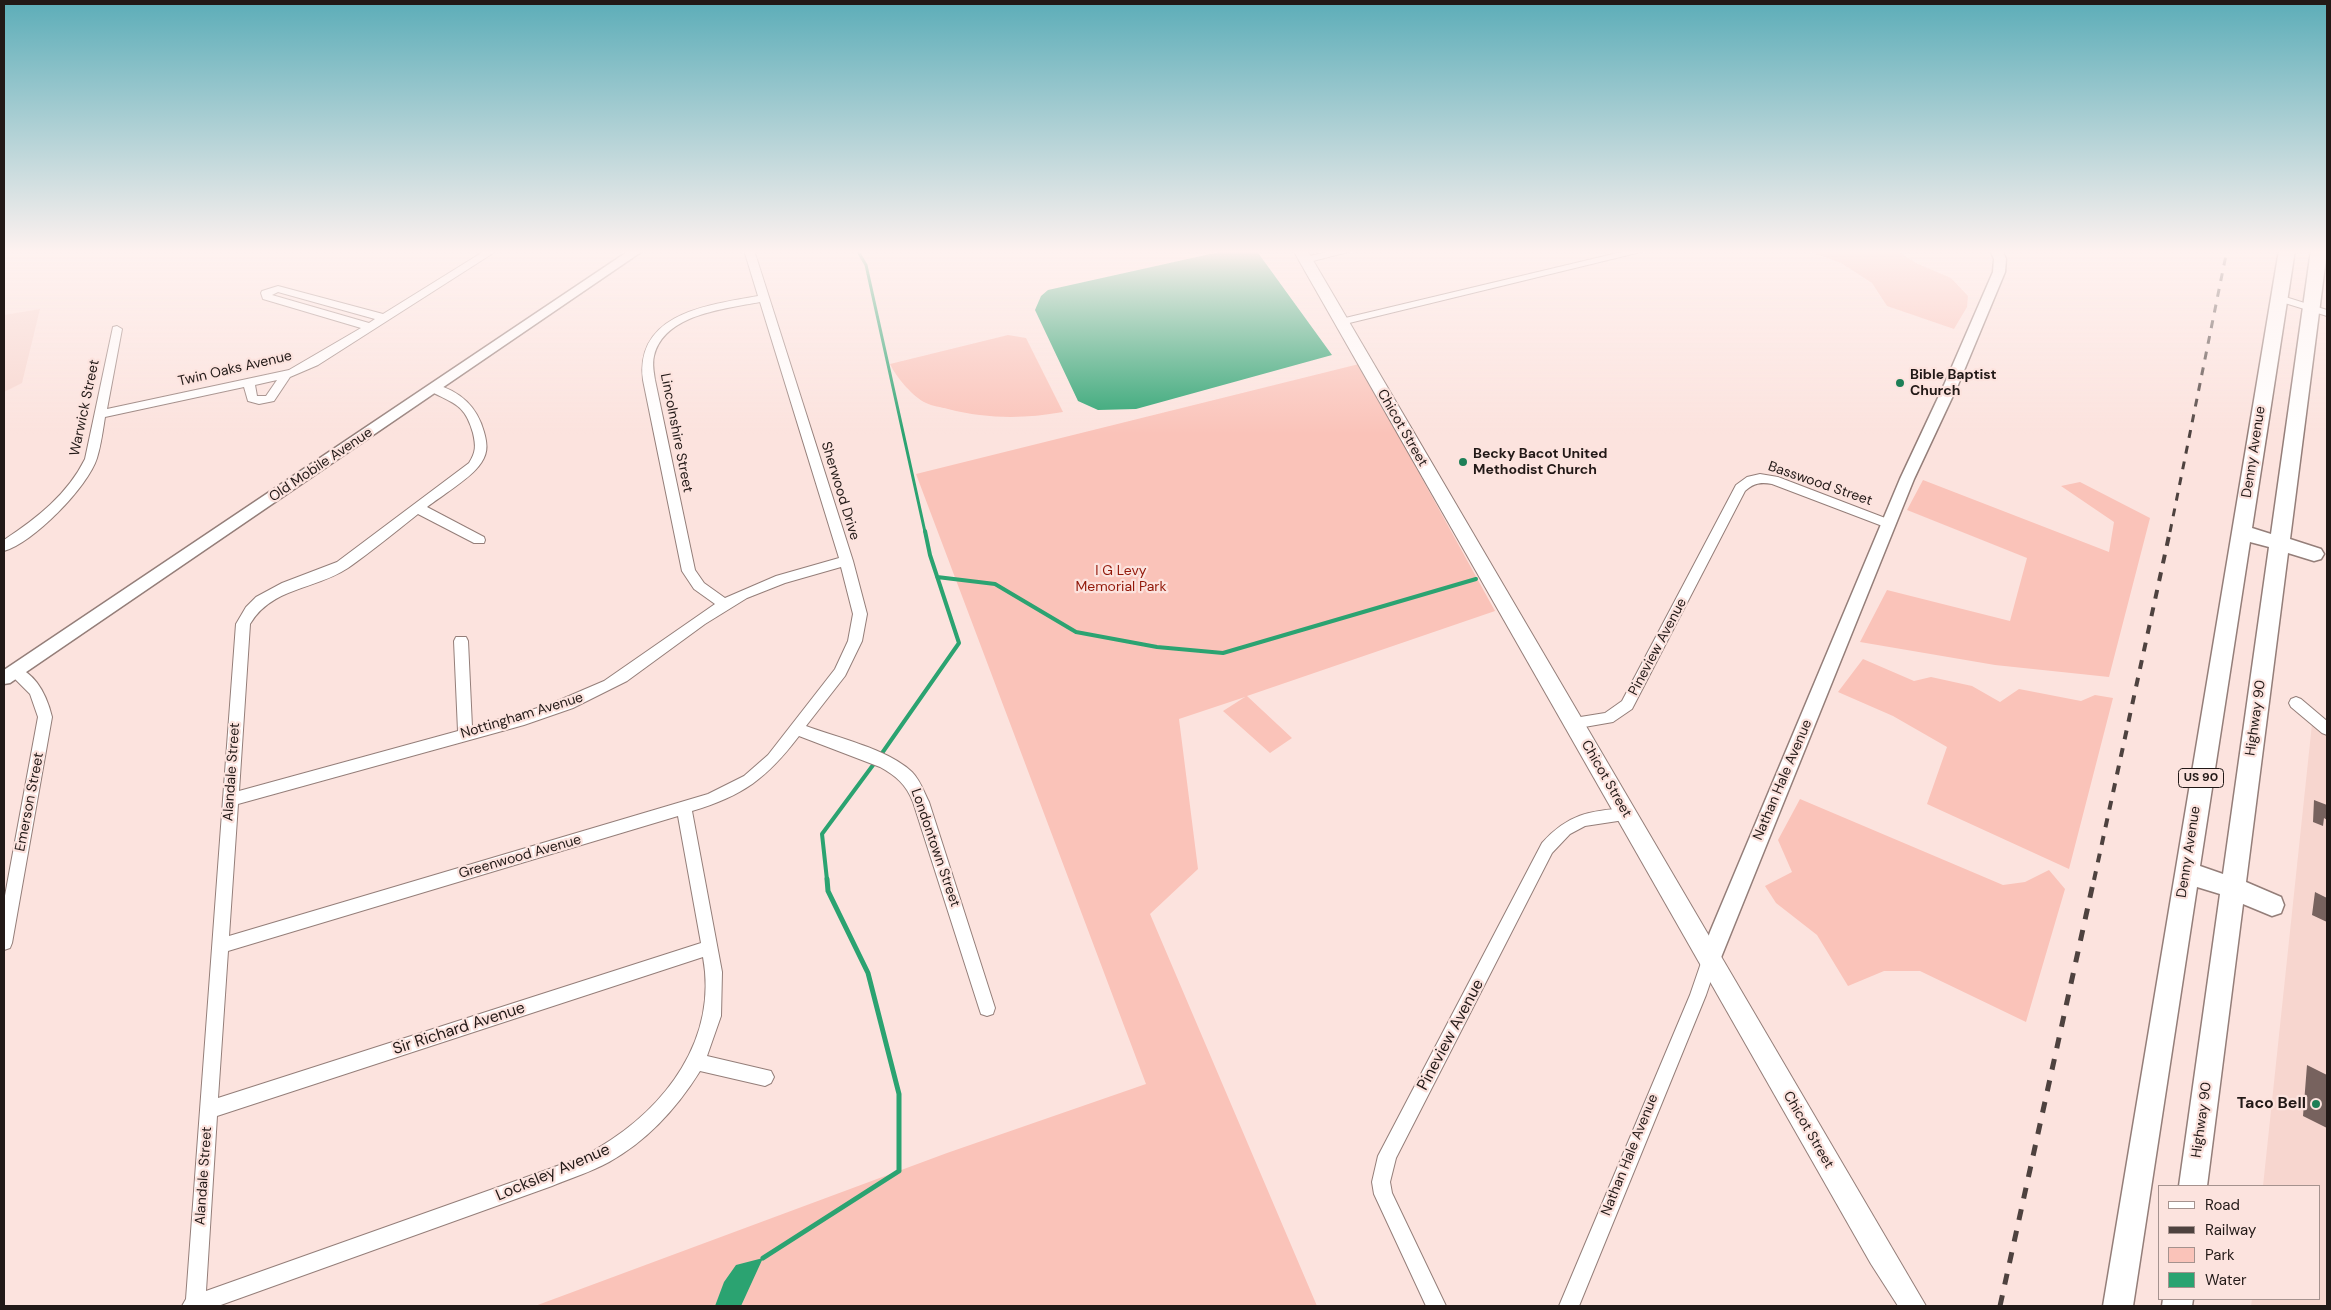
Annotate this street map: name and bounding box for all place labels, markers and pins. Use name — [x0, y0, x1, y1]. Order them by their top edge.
place label: Bible Baptist Church — [1910, 367, 1997, 400]
marker: Bible Baptist Church — [1894, 377, 1906, 389]
place label: Becky Bacot United Methodist Church — [1473, 446, 1607, 478]
marker: Becky Bacot United Methodist Church — [1457, 456, 1469, 468]
place label: Taco Bell — [2237, 1094, 2306, 1114]
marker: Taco Bell — [2310, 1098, 2322, 1110]

